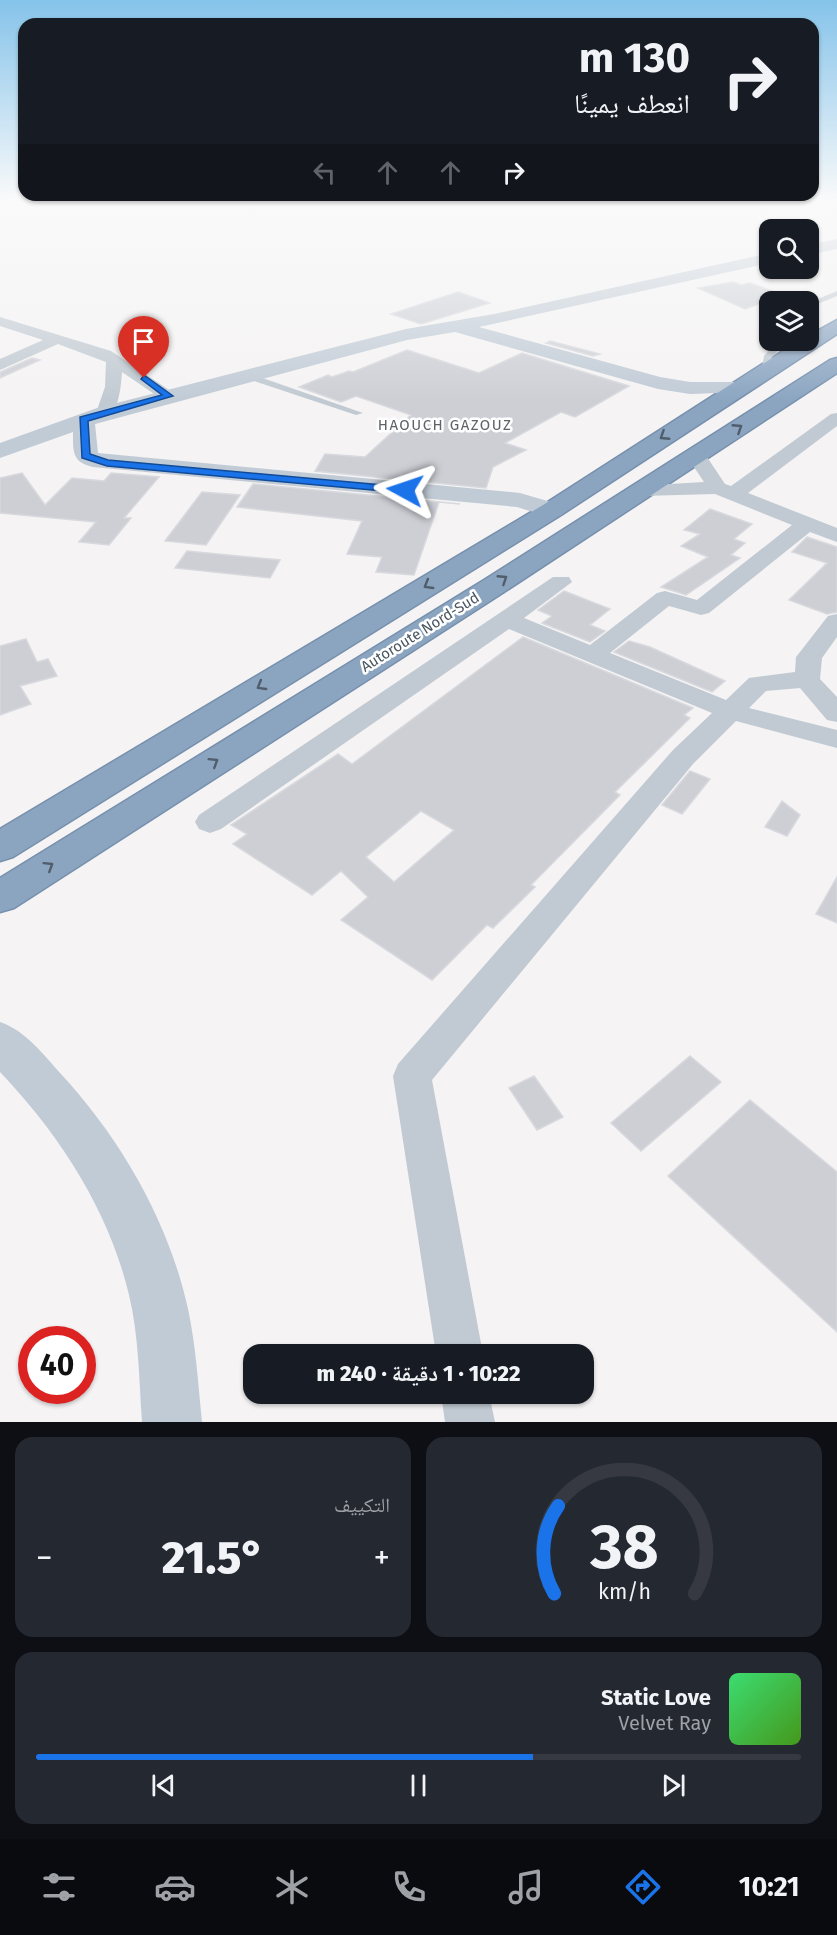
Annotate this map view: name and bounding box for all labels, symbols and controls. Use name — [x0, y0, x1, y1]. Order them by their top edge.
text: 130 m — [579, 33, 690, 83]
icon: right — [711, 42, 789, 120]
text: انعطف يمينًا — [574, 88, 690, 120]
icon: left — [308, 156, 341, 189]
icon: ahead — [371, 156, 404, 189]
icon: ahead — [434, 156, 467, 189]
icon: right — [497, 156, 530, 189]
map controls — [759, 219, 819, 351]
button: search — [759, 219, 819, 279]
button: layers — [759, 291, 819, 351]
pin — [118, 316, 169, 378]
icon: arrive — [127, 325, 160, 358]
district label: HAOUCH GAZOUZ — [378, 416, 512, 434]
one-way arrow — [731, 424, 742, 435]
one-way arrow — [660, 429, 671, 440]
position arrow — [373, 458, 437, 522]
one-way arrow — [497, 576, 508, 587]
one-way arrow — [424, 578, 434, 589]
street label: Autoroute Nord-Sud — [358, 588, 482, 676]
one-way arrow — [257, 678, 267, 690]
one-way arrow — [207, 758, 218, 769]
one-way arrow — [43, 863, 54, 874]
speed limit sign: 40 — [18, 1326, 96, 1404]
text: 10:22 · 1 دقيقة · 240 m — [316, 1360, 521, 1387]
text: التكييف — [334, 1493, 390, 1517]
text: 38 — [589, 1510, 658, 1585]
text: 21.5° — [162, 1531, 264, 1585]
text: − — [36, 1538, 53, 1578]
text: + — [374, 1538, 390, 1578]
text: km/h — [597, 1579, 651, 1605]
text: Static Love — [601, 1684, 711, 1711]
text: Velvet Ray — [618, 1711, 711, 1735]
icon: previous — [147, 1769, 180, 1802]
icon: pause — [402, 1769, 435, 1802]
icon: next — [657, 1769, 690, 1802]
icon: filters — [38, 1866, 80, 1908]
icon: car — [154, 1866, 196, 1908]
icon: climate — [271, 1866, 313, 1908]
icon: phone — [388, 1866, 430, 1908]
icon: music — [505, 1866, 547, 1908]
icon: directions — [622, 1866, 664, 1908]
text: 10:21 — [739, 1871, 800, 1903]

